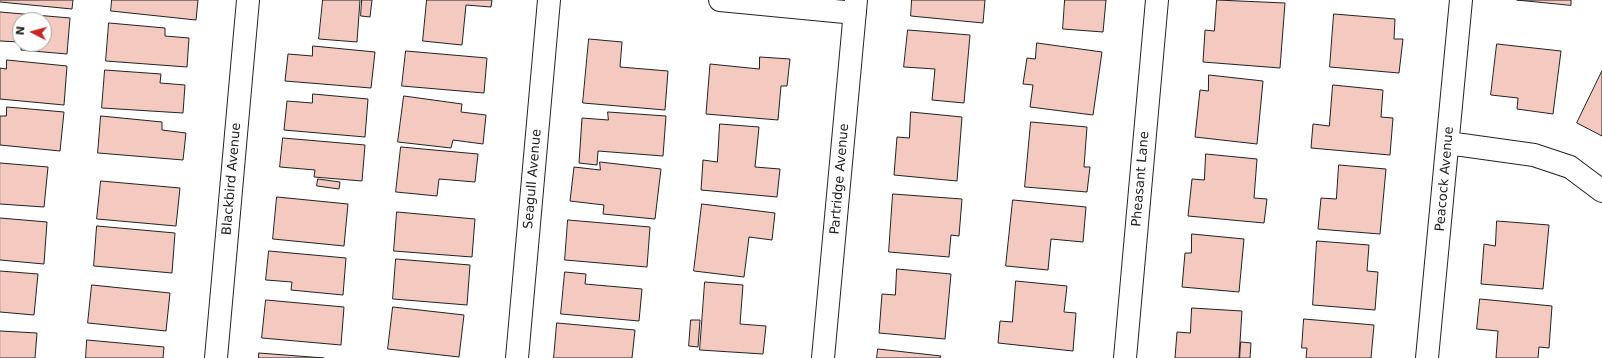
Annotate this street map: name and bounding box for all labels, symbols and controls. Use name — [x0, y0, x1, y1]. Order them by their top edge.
north arrow — [12, 12, 52, 52]
text: N — [14, 26, 28, 36]
street label: Blackbird Avenue — [219, 122, 245, 236]
street label: Partridge Avenue — [827, 123, 853, 235]
street label: Peacock Avenue — [1433, 126, 1457, 232]
street label: Seagull Avenue — [521, 128, 545, 230]
street label: Pheasant Lane — [1129, 131, 1153, 227]

